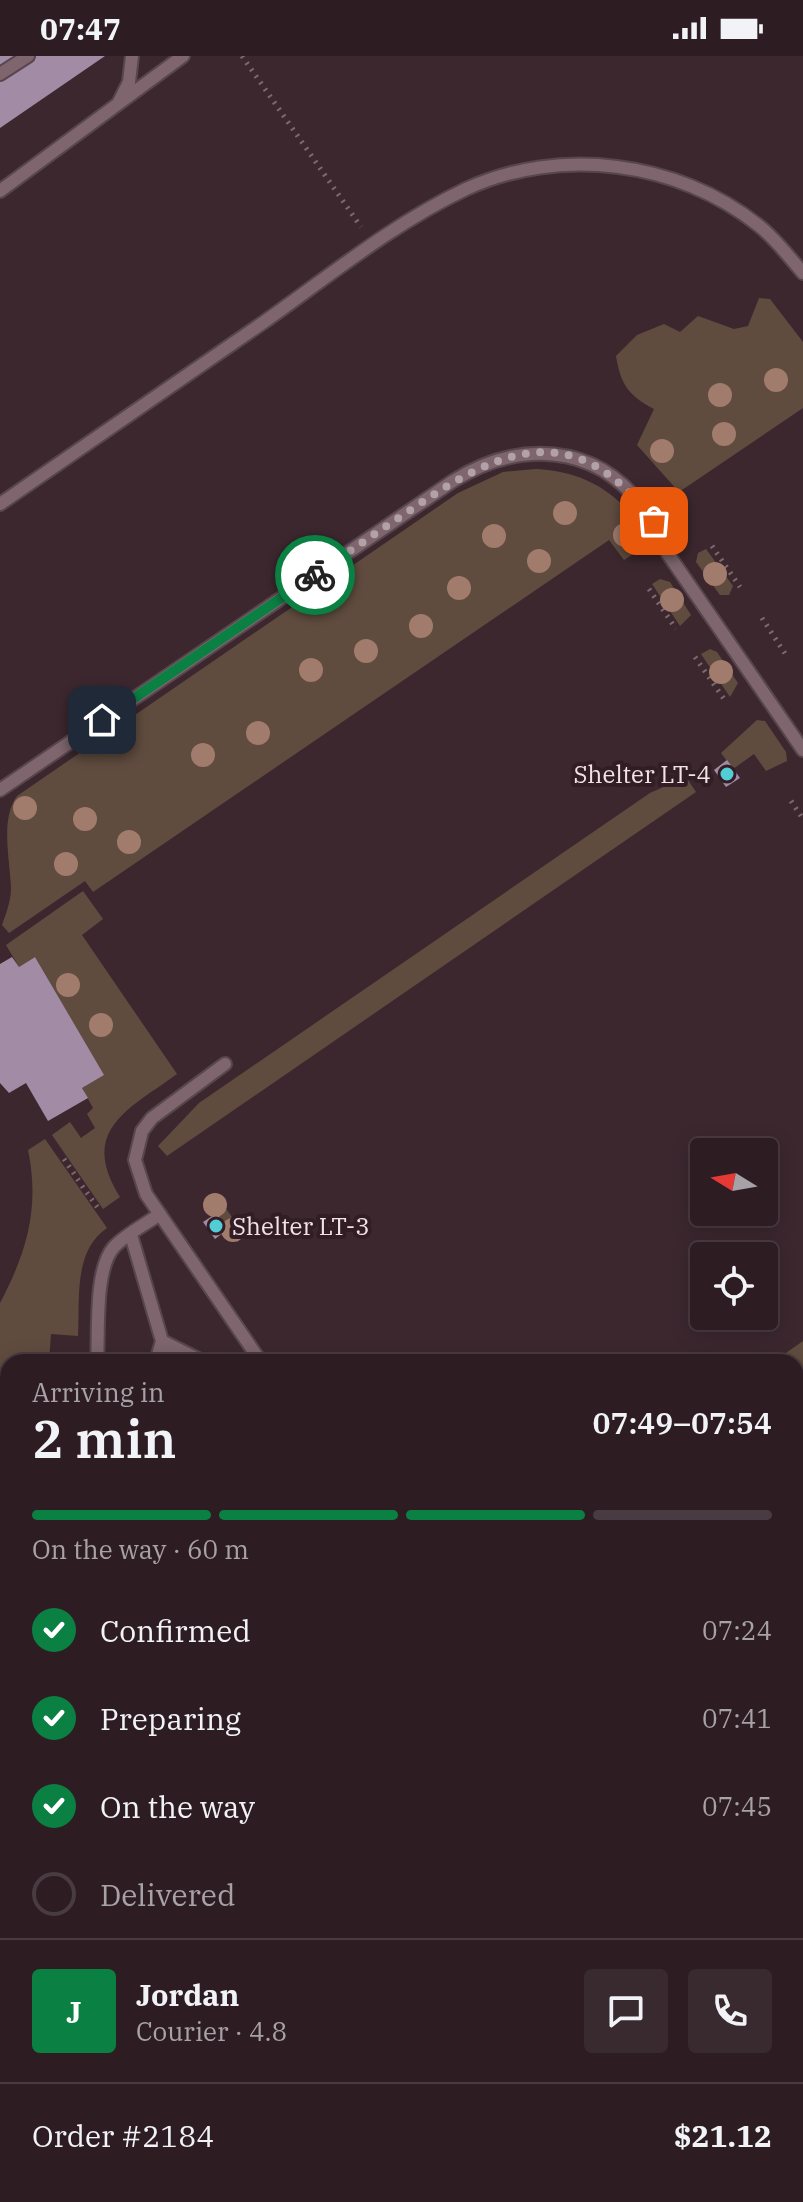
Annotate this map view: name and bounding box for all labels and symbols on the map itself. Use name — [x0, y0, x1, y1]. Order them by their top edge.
pin — [620, 487, 688, 555]
courier — [275, 535, 355, 615]
pin — [68, 686, 136, 754]
place label: Shelter LT-4 — [573, 758, 711, 790]
marker: Shelter LT-4 — [718, 765, 736, 783]
north arrow — [690, 1138, 778, 1226]
place label: Shelter LT-3 — [232, 1210, 370, 1242]
marker: Shelter LT-3 — [207, 1217, 225, 1235]

